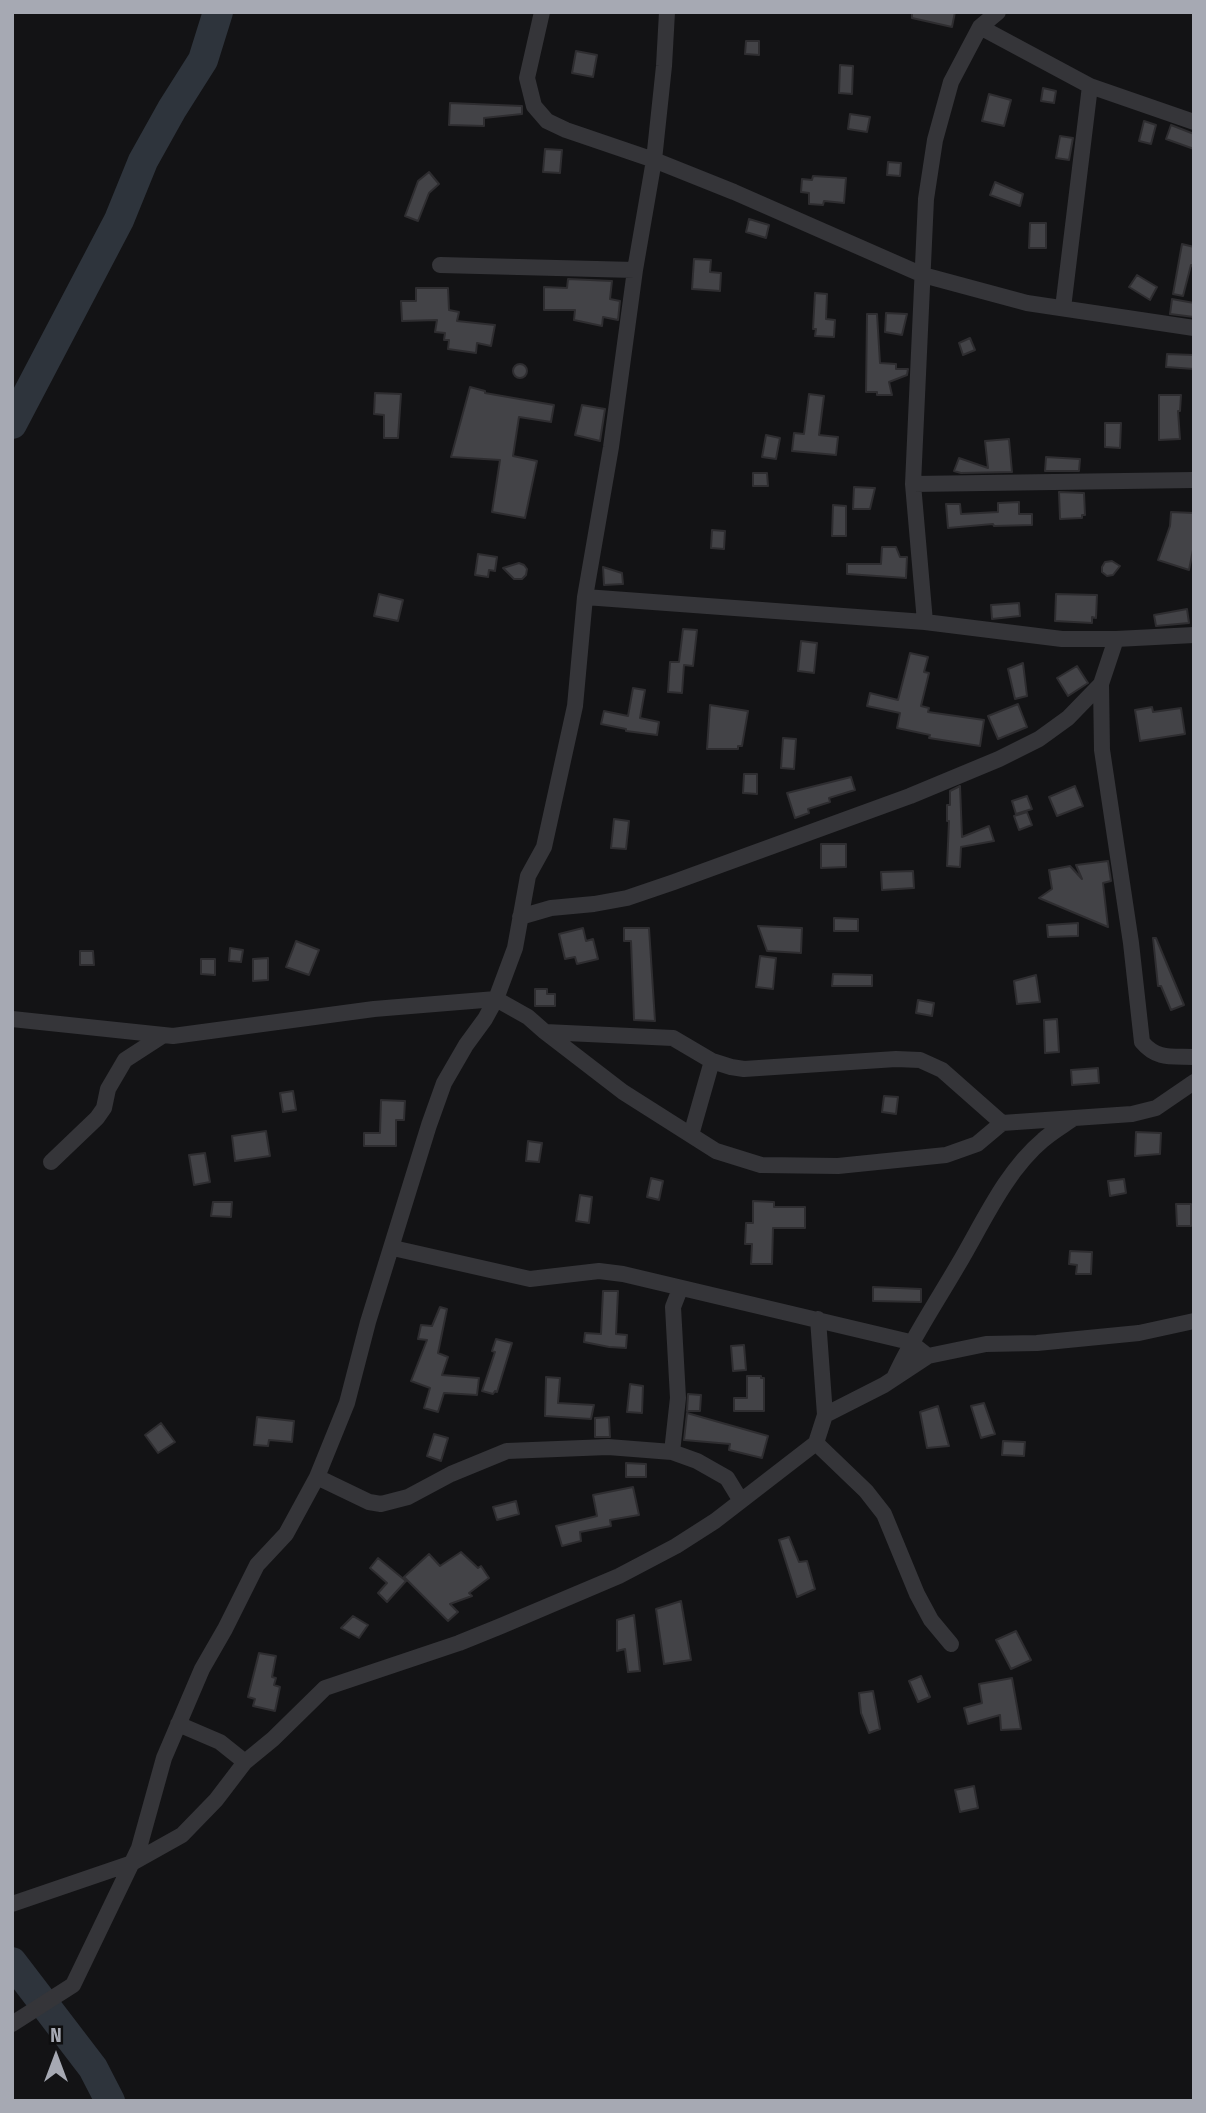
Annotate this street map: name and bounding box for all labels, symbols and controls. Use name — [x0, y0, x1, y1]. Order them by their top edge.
north arrow — [21, 2022, 91, 2092]
text: N — [50, 2024, 62, 2047]

